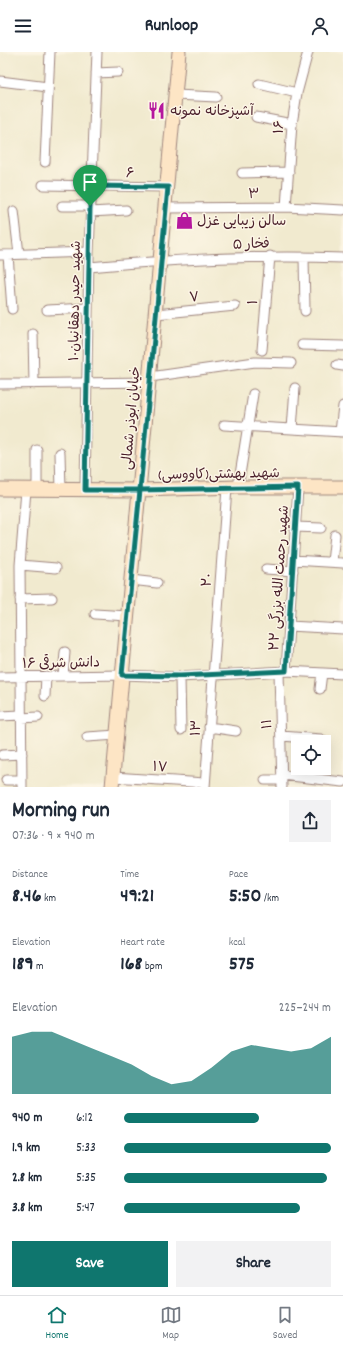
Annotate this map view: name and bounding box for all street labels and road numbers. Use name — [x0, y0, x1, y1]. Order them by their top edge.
street label: ۱۶ — [269, 120, 291, 135]
street label: ۶ — [126, 164, 134, 184]
street label: ۳ — [248, 185, 260, 205]
street label: فخار ۵ — [232, 234, 270, 256]
street label: شهید حیدر دهقانیان۱۰ — [65, 241, 87, 362]
street label: ۷ — [188, 288, 200, 308]
street label: ۱ — [244, 299, 264, 306]
street label: خیابان ابوذر شمالی — [117, 366, 146, 471]
street label: شهید بهشتی(کاووسی) — [158, 464, 280, 486]
street label: شهید رحمت الله بزرگی ۲۲ — [265, 504, 295, 652]
street label: ۲۰ — [198, 572, 218, 588]
street label: دانش شرقی ۱۶ — [22, 653, 100, 675]
street label: ۱۱ — [258, 718, 278, 729]
street label: ۱۳ — [186, 719, 208, 737]
street label: ۱۷ — [152, 757, 168, 778]

